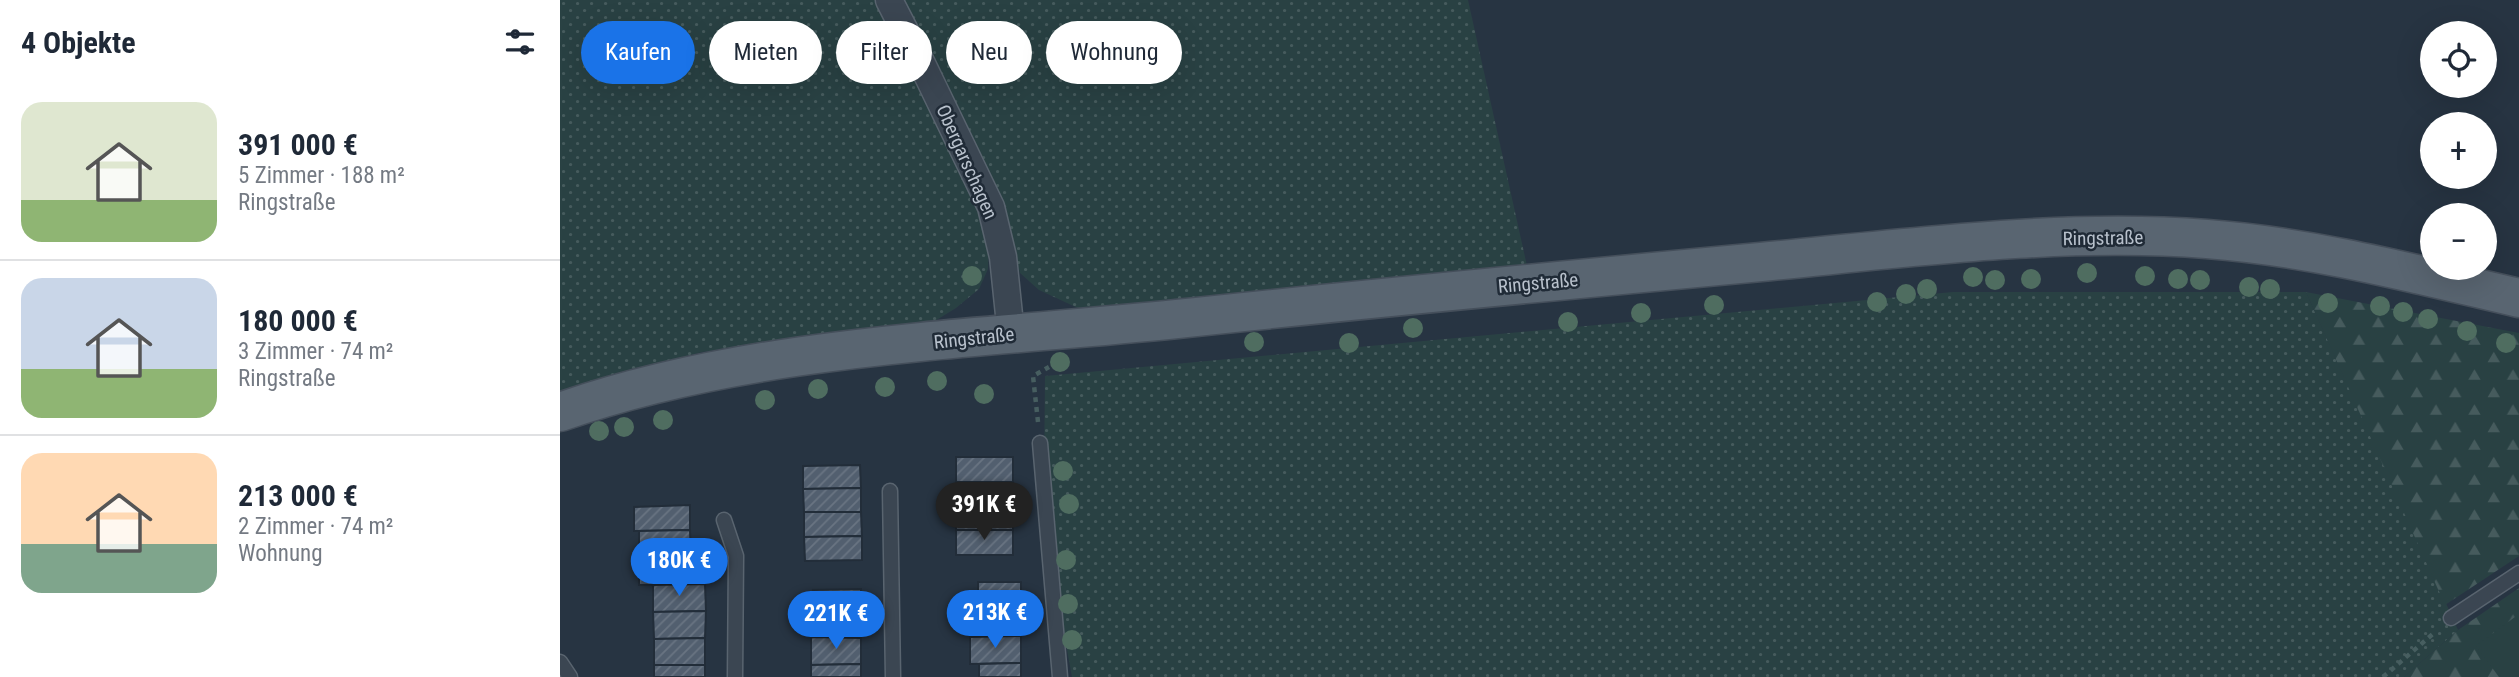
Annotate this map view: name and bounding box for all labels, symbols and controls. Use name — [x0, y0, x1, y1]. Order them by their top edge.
chip: Kaufen — [581, 21, 695, 84]
chip: Mieten — [709, 21, 822, 84]
chip: Filter — [836, 21, 932, 84]
chip: Neu — [946, 21, 1032, 84]
chip: Wohnung — [1046, 21, 1182, 84]
map controls — [2420, 21, 2497, 280]
button: locate — [2420, 21, 2497, 98]
icon: filters — [501, 23, 539, 61]
text: 4 Objekte — [21, 25, 136, 60]
street label: Obergarschagen — [932, 101, 1002, 223]
button: + — [2420, 112, 2497, 189]
text: 391 000 € — [238, 127, 358, 162]
icon: home — [77, 130, 161, 214]
text: 5 Zimmer · 188 m² — [238, 162, 405, 189]
text: Ringstraße — [238, 189, 336, 216]
button: − — [2420, 203, 2497, 280]
street label: Ringstraße — [2062, 226, 2144, 250]
street label: Ringstraße — [1497, 268, 1579, 298]
text: 180 000 € — [238, 303, 358, 338]
icon: home — [77, 306, 161, 390]
street label: Ringstraße — [933, 322, 1015, 354]
text: 3 Zimmer · 74 m² — [238, 338, 393, 365]
text: Ringstraße — [238, 365, 336, 392]
text: 213 000 € — [238, 478, 358, 513]
icon: home — [77, 481, 161, 565]
pin: 391K € — [927, 482, 1041, 542]
text: 391K € — [952, 491, 1016, 518]
text: 2 Zimmer · 74 m² — [238, 513, 393, 540]
pin: 180K € — [622, 538, 736, 598]
text: Wohnung — [238, 540, 323, 567]
text: 180K € — [647, 547, 711, 574]
pin: 213K € — [938, 590, 1052, 650]
pin: 221K € — [779, 592, 893, 651]
text: 213K € — [963, 599, 1027, 626]
text: 221K € — [804, 600, 868, 627]

